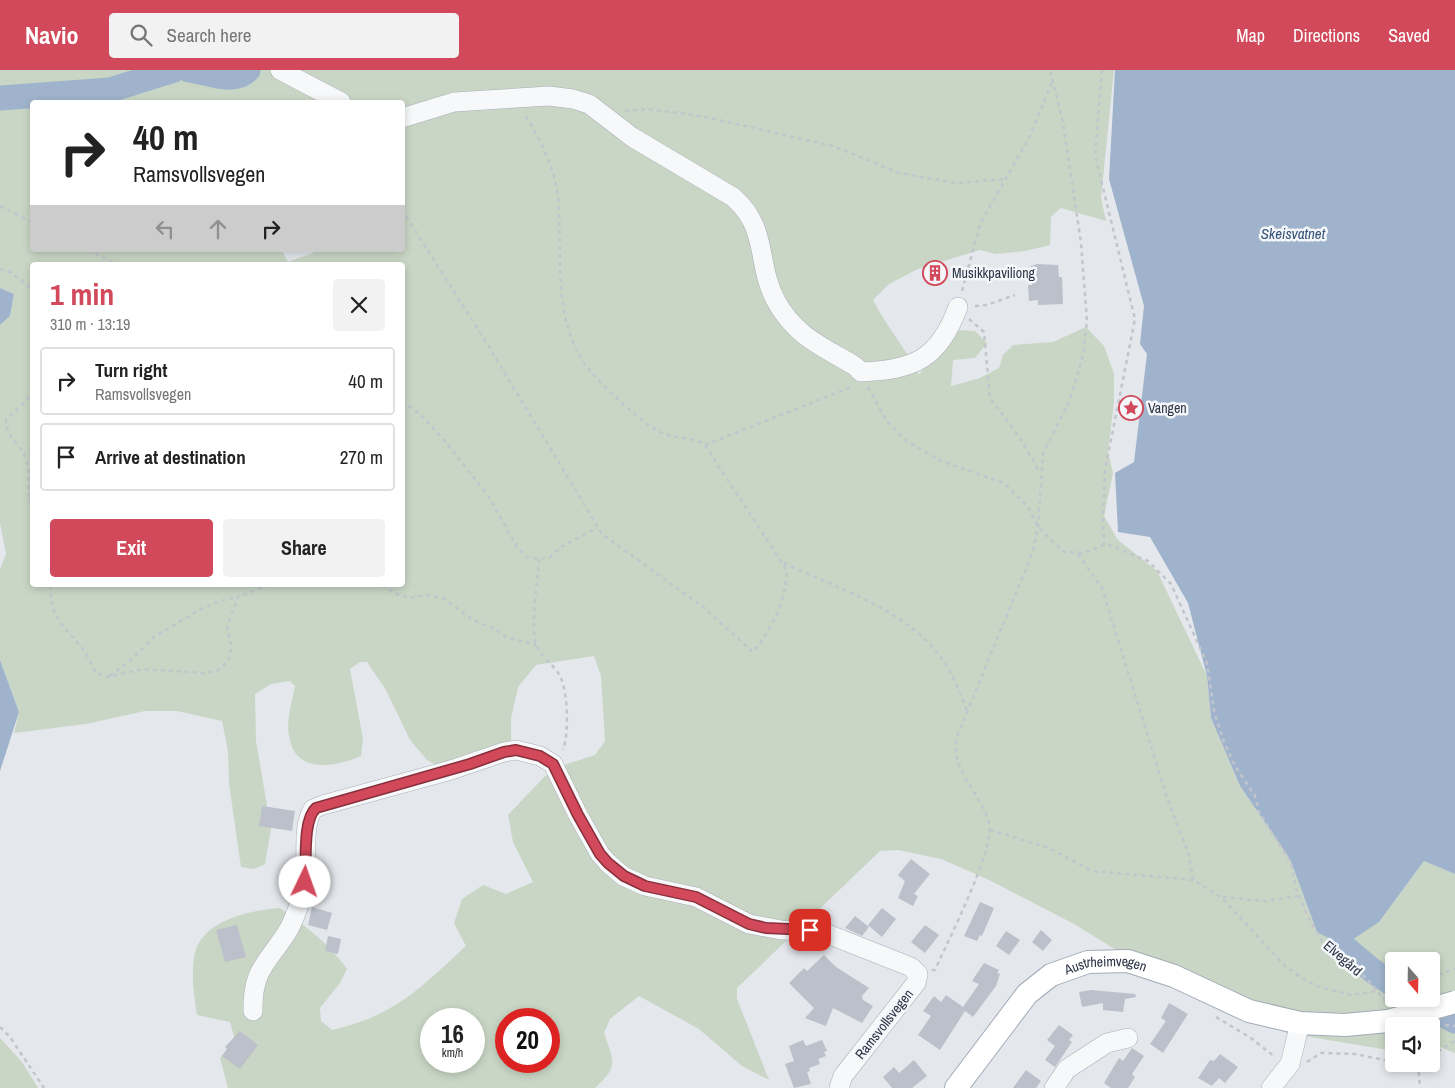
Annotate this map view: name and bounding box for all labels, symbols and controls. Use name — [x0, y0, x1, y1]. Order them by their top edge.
search box — [109, 13, 459, 58]
text: Navio — [25, 19, 79, 51]
icon: search — [127, 21, 155, 49]
text: Search here — [167, 22, 251, 48]
text: Map — [1236, 23, 1265, 48]
text: Directions — [1293, 23, 1360, 48]
text: Saved — [1388, 23, 1430, 48]
text: 40 m — [133, 114, 198, 161]
icon: right — [50, 120, 115, 185]
text: Ramsvollsvegen — [133, 159, 265, 189]
icon: left — [151, 215, 179, 243]
icon: ahead — [204, 215, 232, 243]
icon: right — [257, 215, 285, 243]
water label: Skeisvatnet — [1261, 223, 1326, 244]
building icon: Musikkpaviliong — [922, 260, 948, 286]
place label: Musikkpaviliong — [952, 264, 1036, 282]
text: 1 min — [50, 274, 114, 314]
button: close — [333, 279, 385, 331]
text: 310 m · 13:19 — [50, 313, 130, 335]
text: Turn right — [95, 357, 167, 383]
icon: right — [52, 367, 80, 395]
text: 40 m — [348, 368, 383, 394]
text: Ramsvollsvegen — [95, 383, 191, 405]
place icon: Vangen — [1118, 395, 1144, 421]
place label: Vangen — [1148, 399, 1187, 417]
icon: arrive — [52, 443, 80, 471]
text: Arrive at destination — [95, 444, 246, 470]
text: 270 m — [340, 444, 383, 470]
button: Exit — [50, 519, 213, 577]
button: Share — [223, 519, 385, 577]
position arrow — [278, 855, 330, 907]
pin — [789, 909, 831, 951]
icon: arrive — [796, 916, 824, 944]
street label: Elvegård — [1320, 936, 1366, 980]
street label: Austrheimvegen — [1061, 952, 1149, 979]
north arrow — [1385, 952, 1440, 1008]
map controls — [1385, 952, 1440, 1072]
street label: Ramsvollsvegen — [851, 985, 917, 1063]
speed limit sign: 20 — [495, 1008, 560, 1073]
text: 16 — [441, 1017, 464, 1051]
button: sound — [1385, 1017, 1440, 1072]
text: km/h — [442, 1045, 463, 1061]

